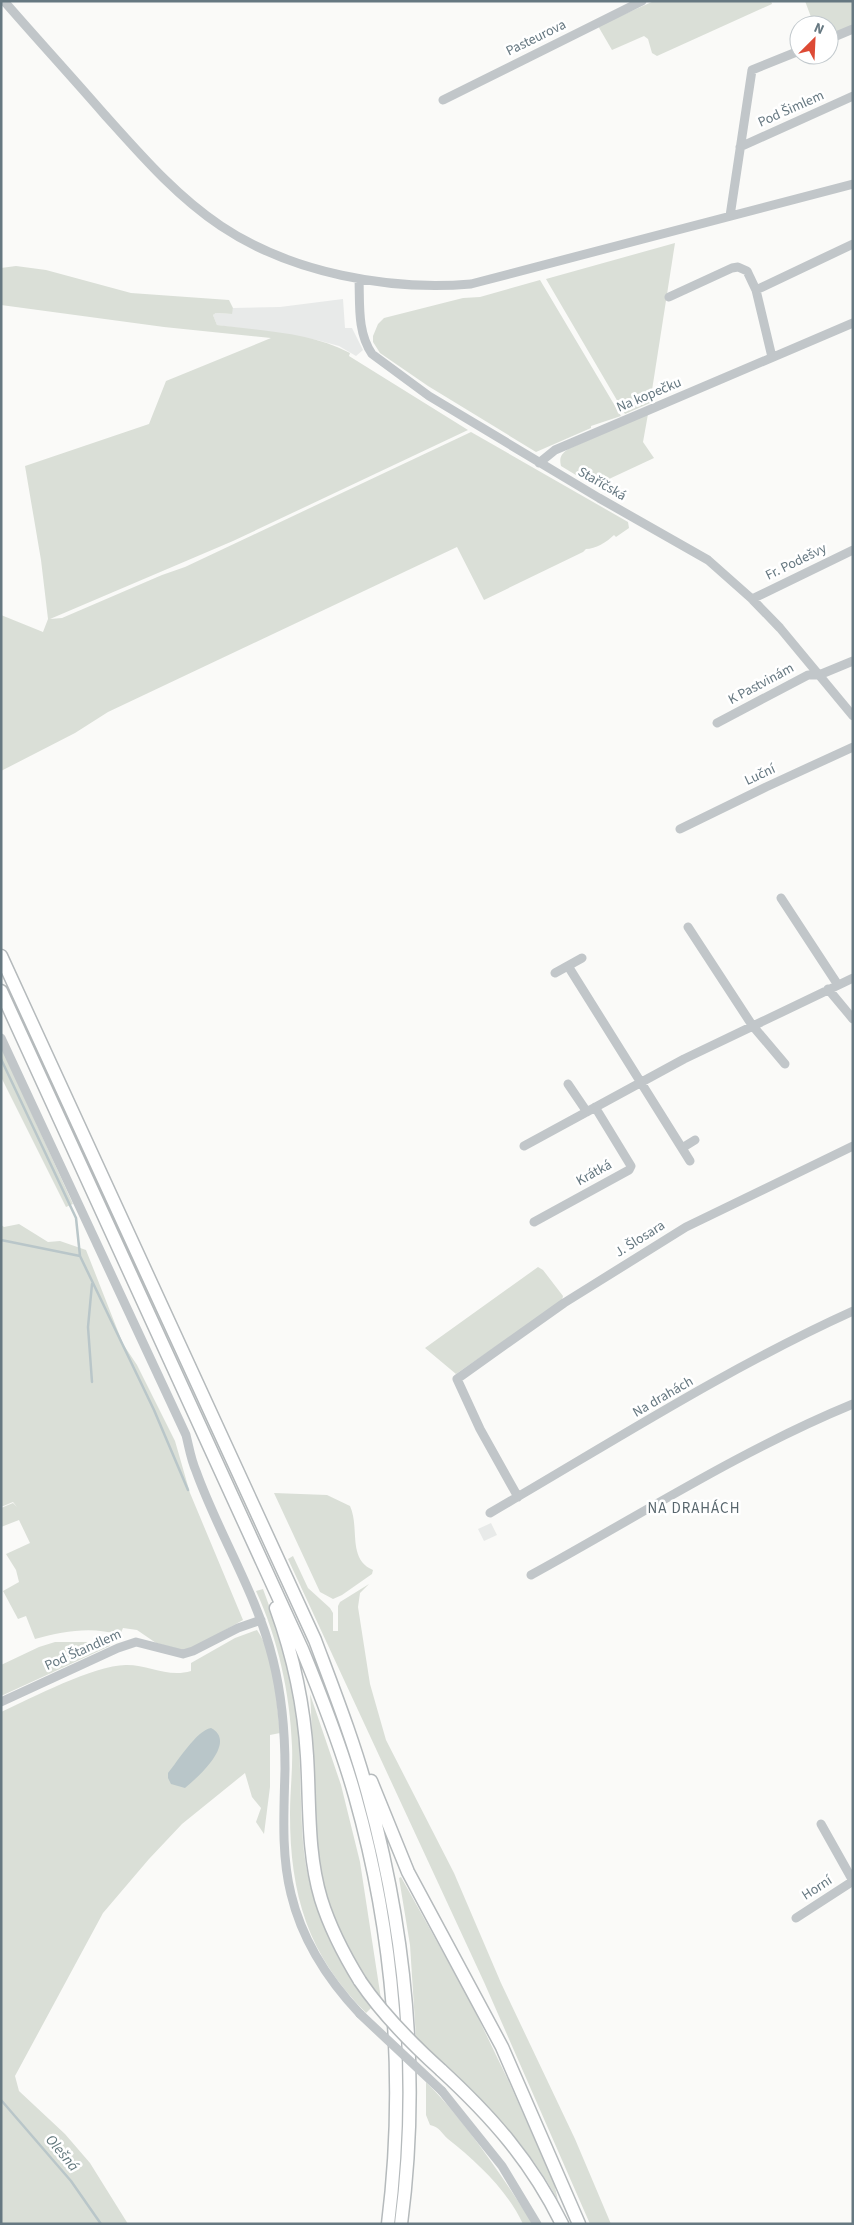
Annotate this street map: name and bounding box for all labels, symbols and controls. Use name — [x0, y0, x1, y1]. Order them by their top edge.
street label: Pasteurova — [503, 15, 569, 61]
north arrow — [789, 15, 839, 65]
text: N — [811, 18, 827, 40]
street label: Pod Šimlem — [755, 86, 827, 132]
street label: Na kopečku — [614, 372, 684, 418]
street label: Staříčská — [574, 462, 630, 506]
street label: Fr. Podešvy — [762, 538, 830, 585]
street label: K Pastvinám — [725, 658, 797, 710]
street label: Luční — [741, 759, 779, 791]
street label: Krátká — [572, 1155, 616, 1191]
street label: J. Šlosara — [611, 1216, 669, 1262]
street label: Na drahách — [629, 1372, 697, 1422]
district label: NA DRAHÁCH — [648, 1498, 740, 1519]
street label: Pod Štandlem — [42, 1624, 124, 1676]
street label: Horní — [798, 1870, 837, 1905]
water label: Olešná — [40, 2130, 84, 2176]

